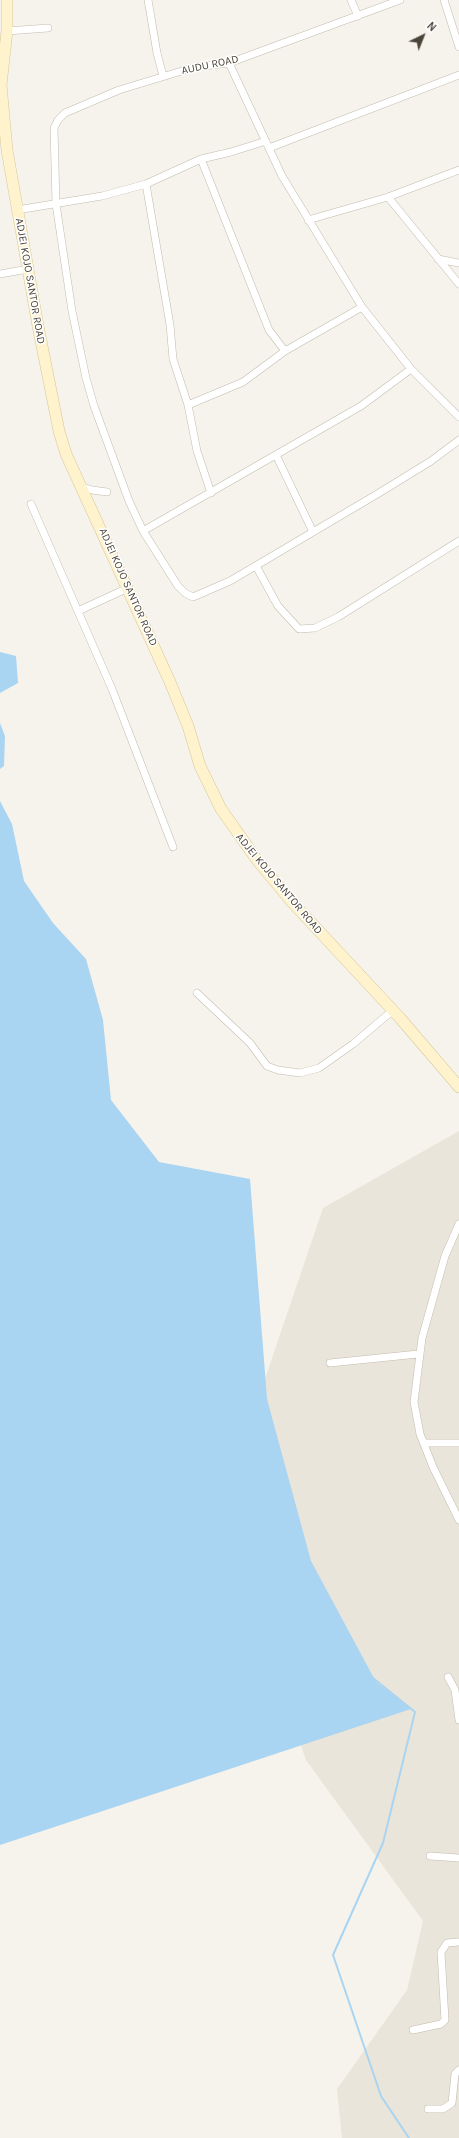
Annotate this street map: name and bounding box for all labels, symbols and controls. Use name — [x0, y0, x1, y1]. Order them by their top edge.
north arrow — [403, 16, 443, 56]
text: N — [424, 19, 439, 34]
street label: AUDU ROAD — [180, 53, 240, 77]
street label: ADJEI KOJO SANTOR ROAD — [12, 217, 48, 345]
street label: ADJEI KOJO SANTOR ROAD — [96, 526, 160, 648]
street label: ADJEI KOJO SANTOR ROAD — [233, 831, 325, 937]

